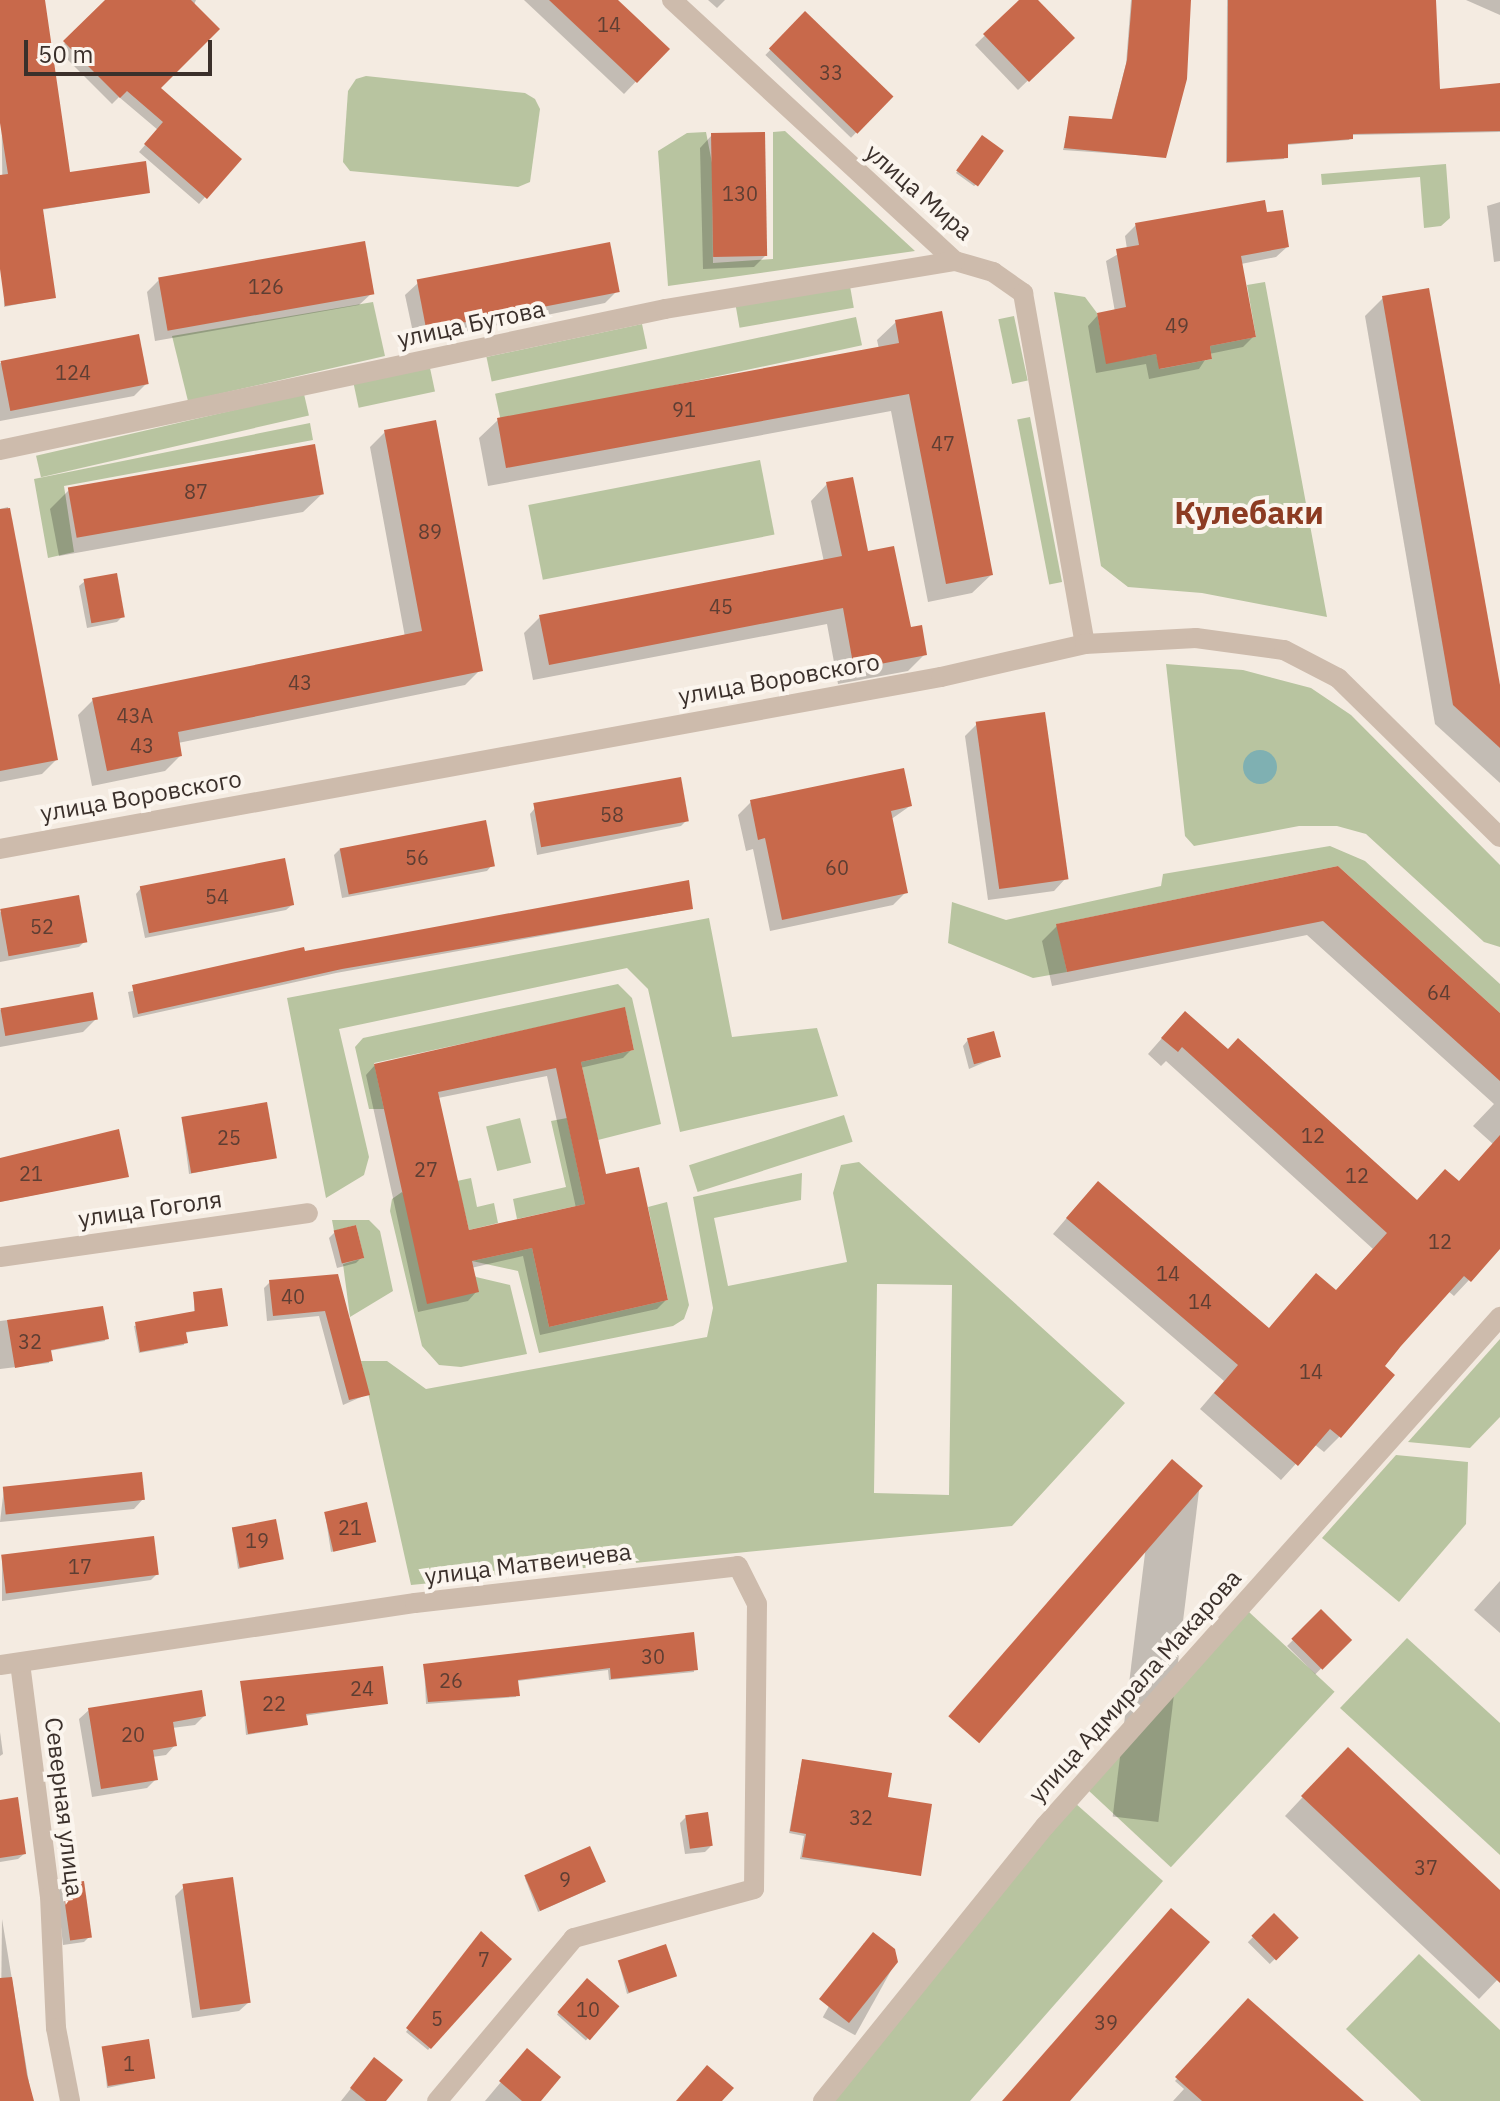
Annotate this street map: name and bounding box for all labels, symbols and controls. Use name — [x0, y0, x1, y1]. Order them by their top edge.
house number: 14 — [597, 12, 621, 36]
scale bar — [28, 24, 216, 74]
text: 50 m — [38, 38, 93, 70]
house number: 33 — [819, 60, 843, 84]
street label: улица Мира — [860, 138, 978, 246]
house number: 130 — [722, 181, 758, 205]
house number: 126 — [248, 274, 284, 298]
street label: улица Бутова — [395, 294, 547, 354]
house number: 49 — [1165, 313, 1189, 337]
house number: 124 — [55, 360, 91, 384]
house number: 91 — [672, 397, 696, 421]
house number: 47 — [931, 431, 955, 455]
house number: 87 — [184, 479, 208, 503]
district label: Кулебаки — [1174, 493, 1324, 531]
house number: 89 — [418, 519, 442, 543]
house number: 45 — [709, 594, 733, 618]
street label: улица Воровского — [676, 647, 882, 711]
house number: 43 — [288, 670, 312, 694]
house number: 43А — [117, 703, 153, 727]
house number: 43 — [130, 733, 154, 757]
street label: улица Воровского — [38, 764, 244, 828]
house number: 58 — [600, 802, 624, 826]
house number: 56 — [405, 845, 429, 869]
house number: 60 — [825, 855, 849, 879]
house number: 54 — [205, 884, 229, 908]
house number: 52 — [30, 914, 54, 938]
house number: 64 — [1427, 980, 1451, 1004]
house number: 12 — [1301, 1123, 1325, 1147]
house number: 25 — [217, 1125, 241, 1149]
house number: 27 — [414, 1157, 438, 1181]
house number: 21 — [19, 1161, 43, 1185]
house number: 12 — [1345, 1163, 1369, 1187]
street label: улица Гоголя — [76, 1185, 224, 1233]
house number: 12 — [1428, 1229, 1452, 1253]
house number: 14 — [1156, 1261, 1180, 1285]
house number: 40 — [281, 1284, 305, 1308]
house number: 14 — [1188, 1289, 1212, 1313]
house number: 32 — [18, 1329, 42, 1353]
house number: 14 — [1299, 1359, 1323, 1383]
house number: 21 — [338, 1515, 362, 1539]
house number: 19 — [245, 1528, 269, 1552]
street label: улица Матвеичева — [423, 1537, 633, 1591]
house number: 17 — [68, 1554, 92, 1578]
street label: улица Адмирала Макарова — [1023, 1564, 1247, 1808]
house number: 30 — [641, 1644, 665, 1668]
house number: 26 — [439, 1668, 463, 1692]
house number: 24 — [350, 1676, 374, 1700]
house number: 22 — [262, 1691, 286, 1715]
street label: Северная улица — [39, 1716, 89, 1898]
house number: 20 — [121, 1722, 145, 1746]
house number: 32 — [849, 1805, 873, 1829]
house number: 37 — [1414, 1855, 1438, 1879]
house number: 9 — [559, 1867, 571, 1891]
house number: 7 — [478, 1947, 490, 1971]
house number: 10 — [576, 1997, 600, 2021]
house number: 5 — [431, 2006, 443, 2030]
house number: 39 — [1094, 2010, 1118, 2034]
house number: 1 — [123, 2051, 135, 2075]

